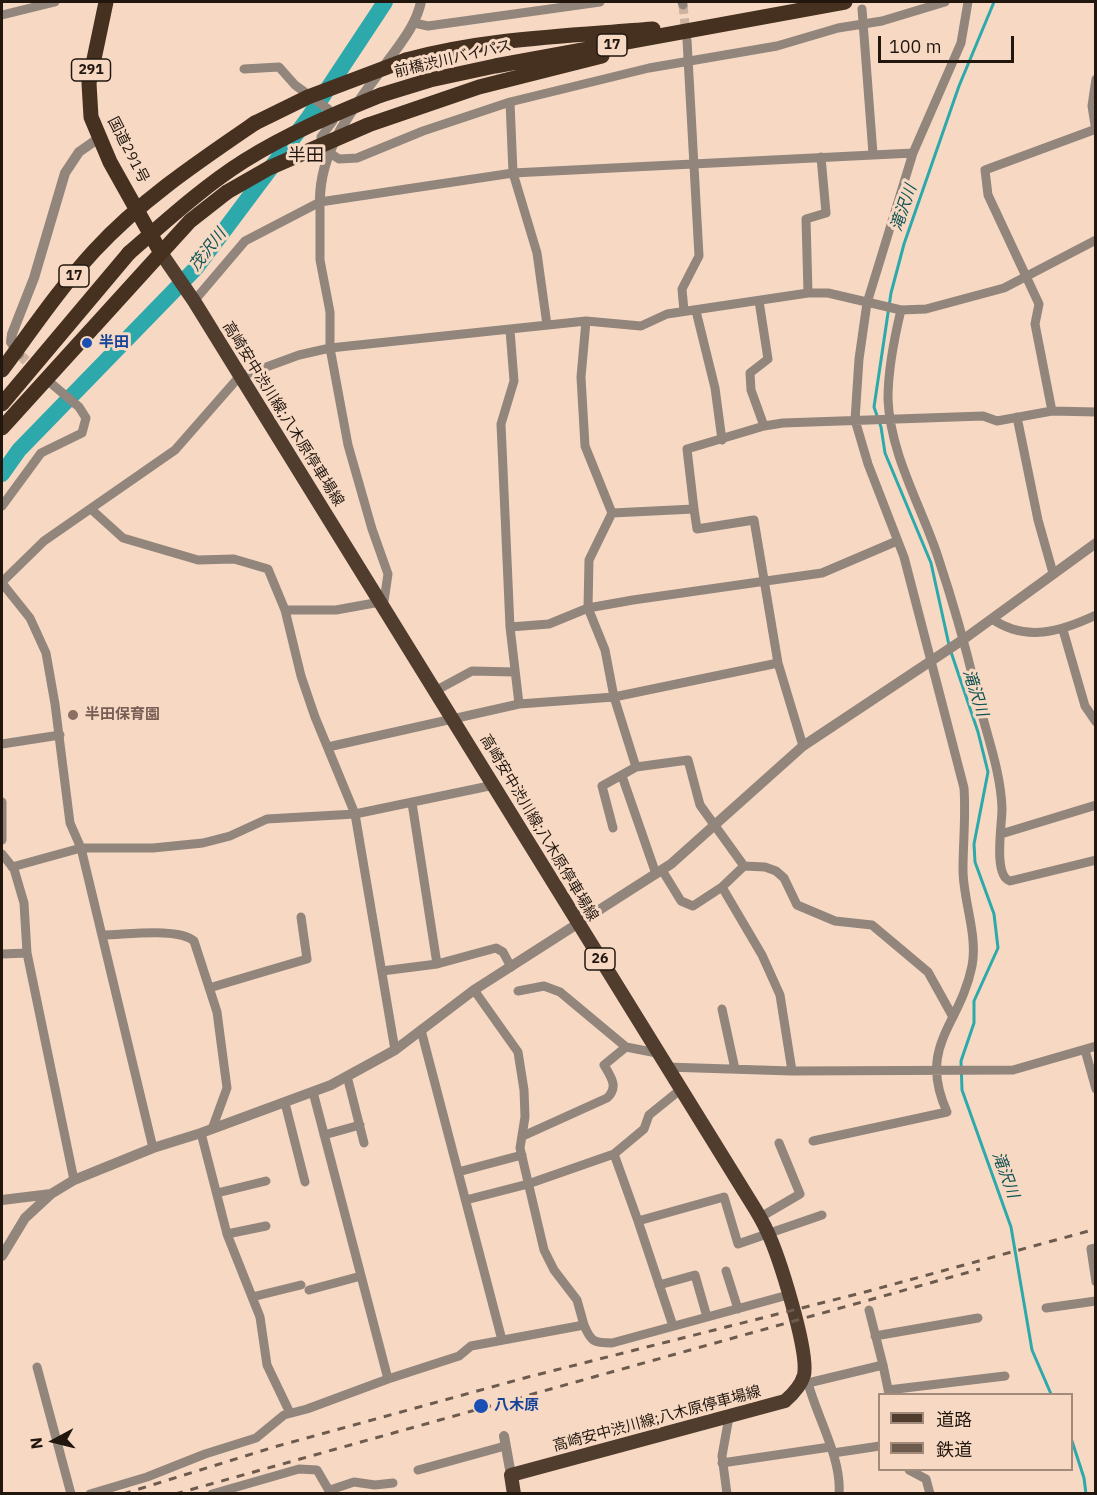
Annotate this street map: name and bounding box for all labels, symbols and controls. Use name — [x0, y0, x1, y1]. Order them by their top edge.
scale bar — [881, 24, 1018, 62]
road number: 17 — [597, 34, 627, 56]
text: 100 m — [889, 35, 941, 58]
street label: 前橋渋川バイパス — [393, 37, 513, 81]
road number: 291 — [72, 59, 110, 81]
street label: 国道291号 — [104, 114, 152, 186]
district label: 半田 — [288, 145, 324, 167]
water label: 滝沢川 — [887, 182, 921, 234]
water label: 茂沢川 — [186, 225, 230, 275]
road number: 17 — [59, 265, 89, 287]
street label: 高崎安中渋川線;八木原停車場線 — [219, 318, 347, 510]
place label: 半田 — [99, 334, 129, 352]
marker: 半田 — [80, 336, 94, 350]
water label: 滝沢川 — [958, 667, 992, 719]
place label: 半田保育園 — [85, 706, 160, 724]
marker: 半田保育園 — [66, 708, 80, 722]
street label: 高崎安中渋川線;八木原停車場線 — [476, 731, 602, 925]
road number: 26 — [585, 948, 615, 970]
water label: 滝沢川 — [988, 1149, 1022, 1201]
street label: 高崎安中渋川線;八木原停車場線 — [551, 1383, 763, 1455]
legend — [878, 1393, 1073, 1471]
marker: 八木原 — [472, 1397, 490, 1415]
place label: 八木原 — [494, 1397, 539, 1415]
text: 道路 — [936, 1408, 972, 1431]
north arrow — [24, 1411, 84, 1471]
text: N — [26, 1436, 47, 1450]
text: 鉄道 — [936, 1438, 972, 1461]

